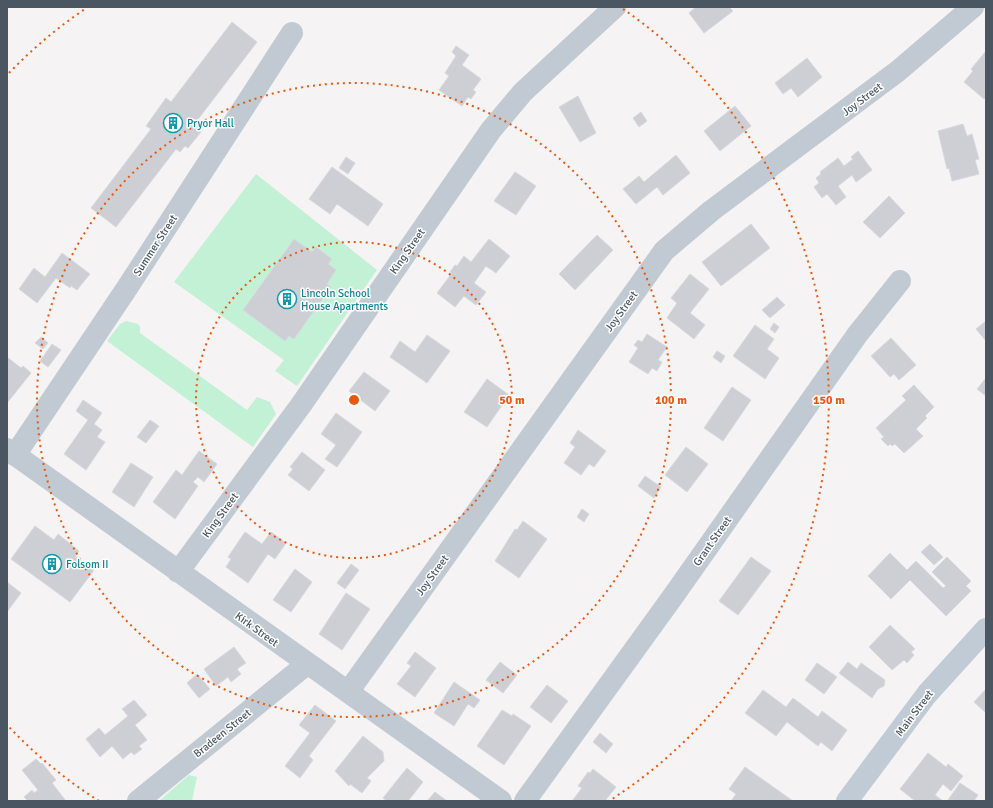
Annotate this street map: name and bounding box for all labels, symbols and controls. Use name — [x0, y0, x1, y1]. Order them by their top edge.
street label: Joy Street — [840, 80, 885, 119]
building icon: Pryor Hall — [162, 112, 184, 134]
place label: Pryor Hall — [187, 117, 234, 130]
street label: Summer Street — [131, 212, 180, 278]
street label: King Street — [387, 226, 428, 276]
place label: Lincoln School House Apartments — [301, 287, 388, 313]
building icon: Lincoln School House Apartments — [276, 288, 298, 310]
street label: Joy Street — [602, 288, 640, 334]
centre of rings — [347, 393, 361, 407]
text: 50 m — [499, 393, 525, 408]
text: 100 m — [655, 393, 687, 408]
text: 150 m — [813, 393, 845, 408]
street label: King Street — [200, 490, 241, 540]
street label: Grant Street — [691, 514, 734, 569]
street label: Joy Street — [413, 552, 451, 598]
building icon: Folsom II — [41, 553, 63, 575]
place label: Folsom II — [66, 558, 109, 571]
street label: Kirk Street — [233, 609, 281, 649]
street label: Main Street — [893, 687, 936, 739]
street label: Bradeen Street — [191, 706, 254, 760]

